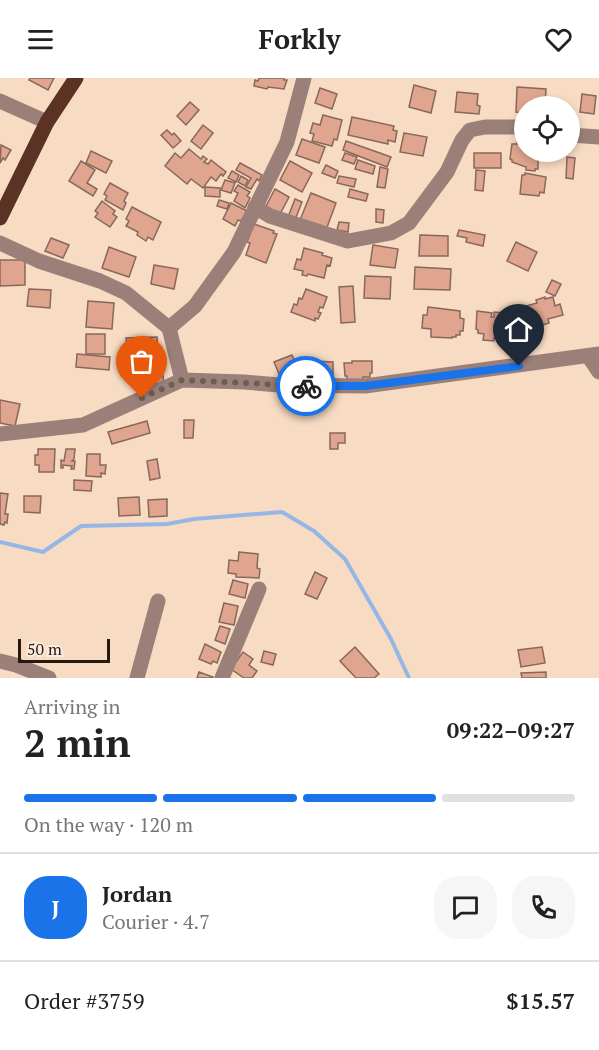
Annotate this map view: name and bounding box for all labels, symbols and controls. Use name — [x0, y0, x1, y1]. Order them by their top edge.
text: Forkly — [258, 21, 341, 57]
icon: menu — [24, 23, 57, 56]
icon: heart — [542, 23, 575, 56]
map controls — [514, 96, 580, 162]
button: locate — [514, 96, 580, 162]
pin — [493, 304, 544, 366]
icon: home — [502, 313, 535, 346]
pin — [116, 336, 167, 398]
icon: bag — [125, 345, 158, 378]
courier — [276, 356, 336, 416]
icon: bike — [290, 370, 323, 403]
scale bar — [18, 636, 110, 664]
text: 50 m — [27, 638, 62, 660]
text: Arriving in — [24, 693, 120, 720]
text: 09:22–09:27 — [447, 715, 575, 744]
text: 2 min — [24, 716, 131, 768]
text: On the way · 120 m — [24, 811, 193, 838]
button: chat — [434, 876, 497, 939]
button: phone — [512, 876, 575, 939]
text: Jordan — [102, 879, 172, 908]
text: J — [51, 893, 60, 922]
text: Courier · 4.7 — [102, 908, 210, 935]
text: Order #3759 — [24, 986, 144, 1015]
text: $15.57 — [506, 986, 575, 1015]

